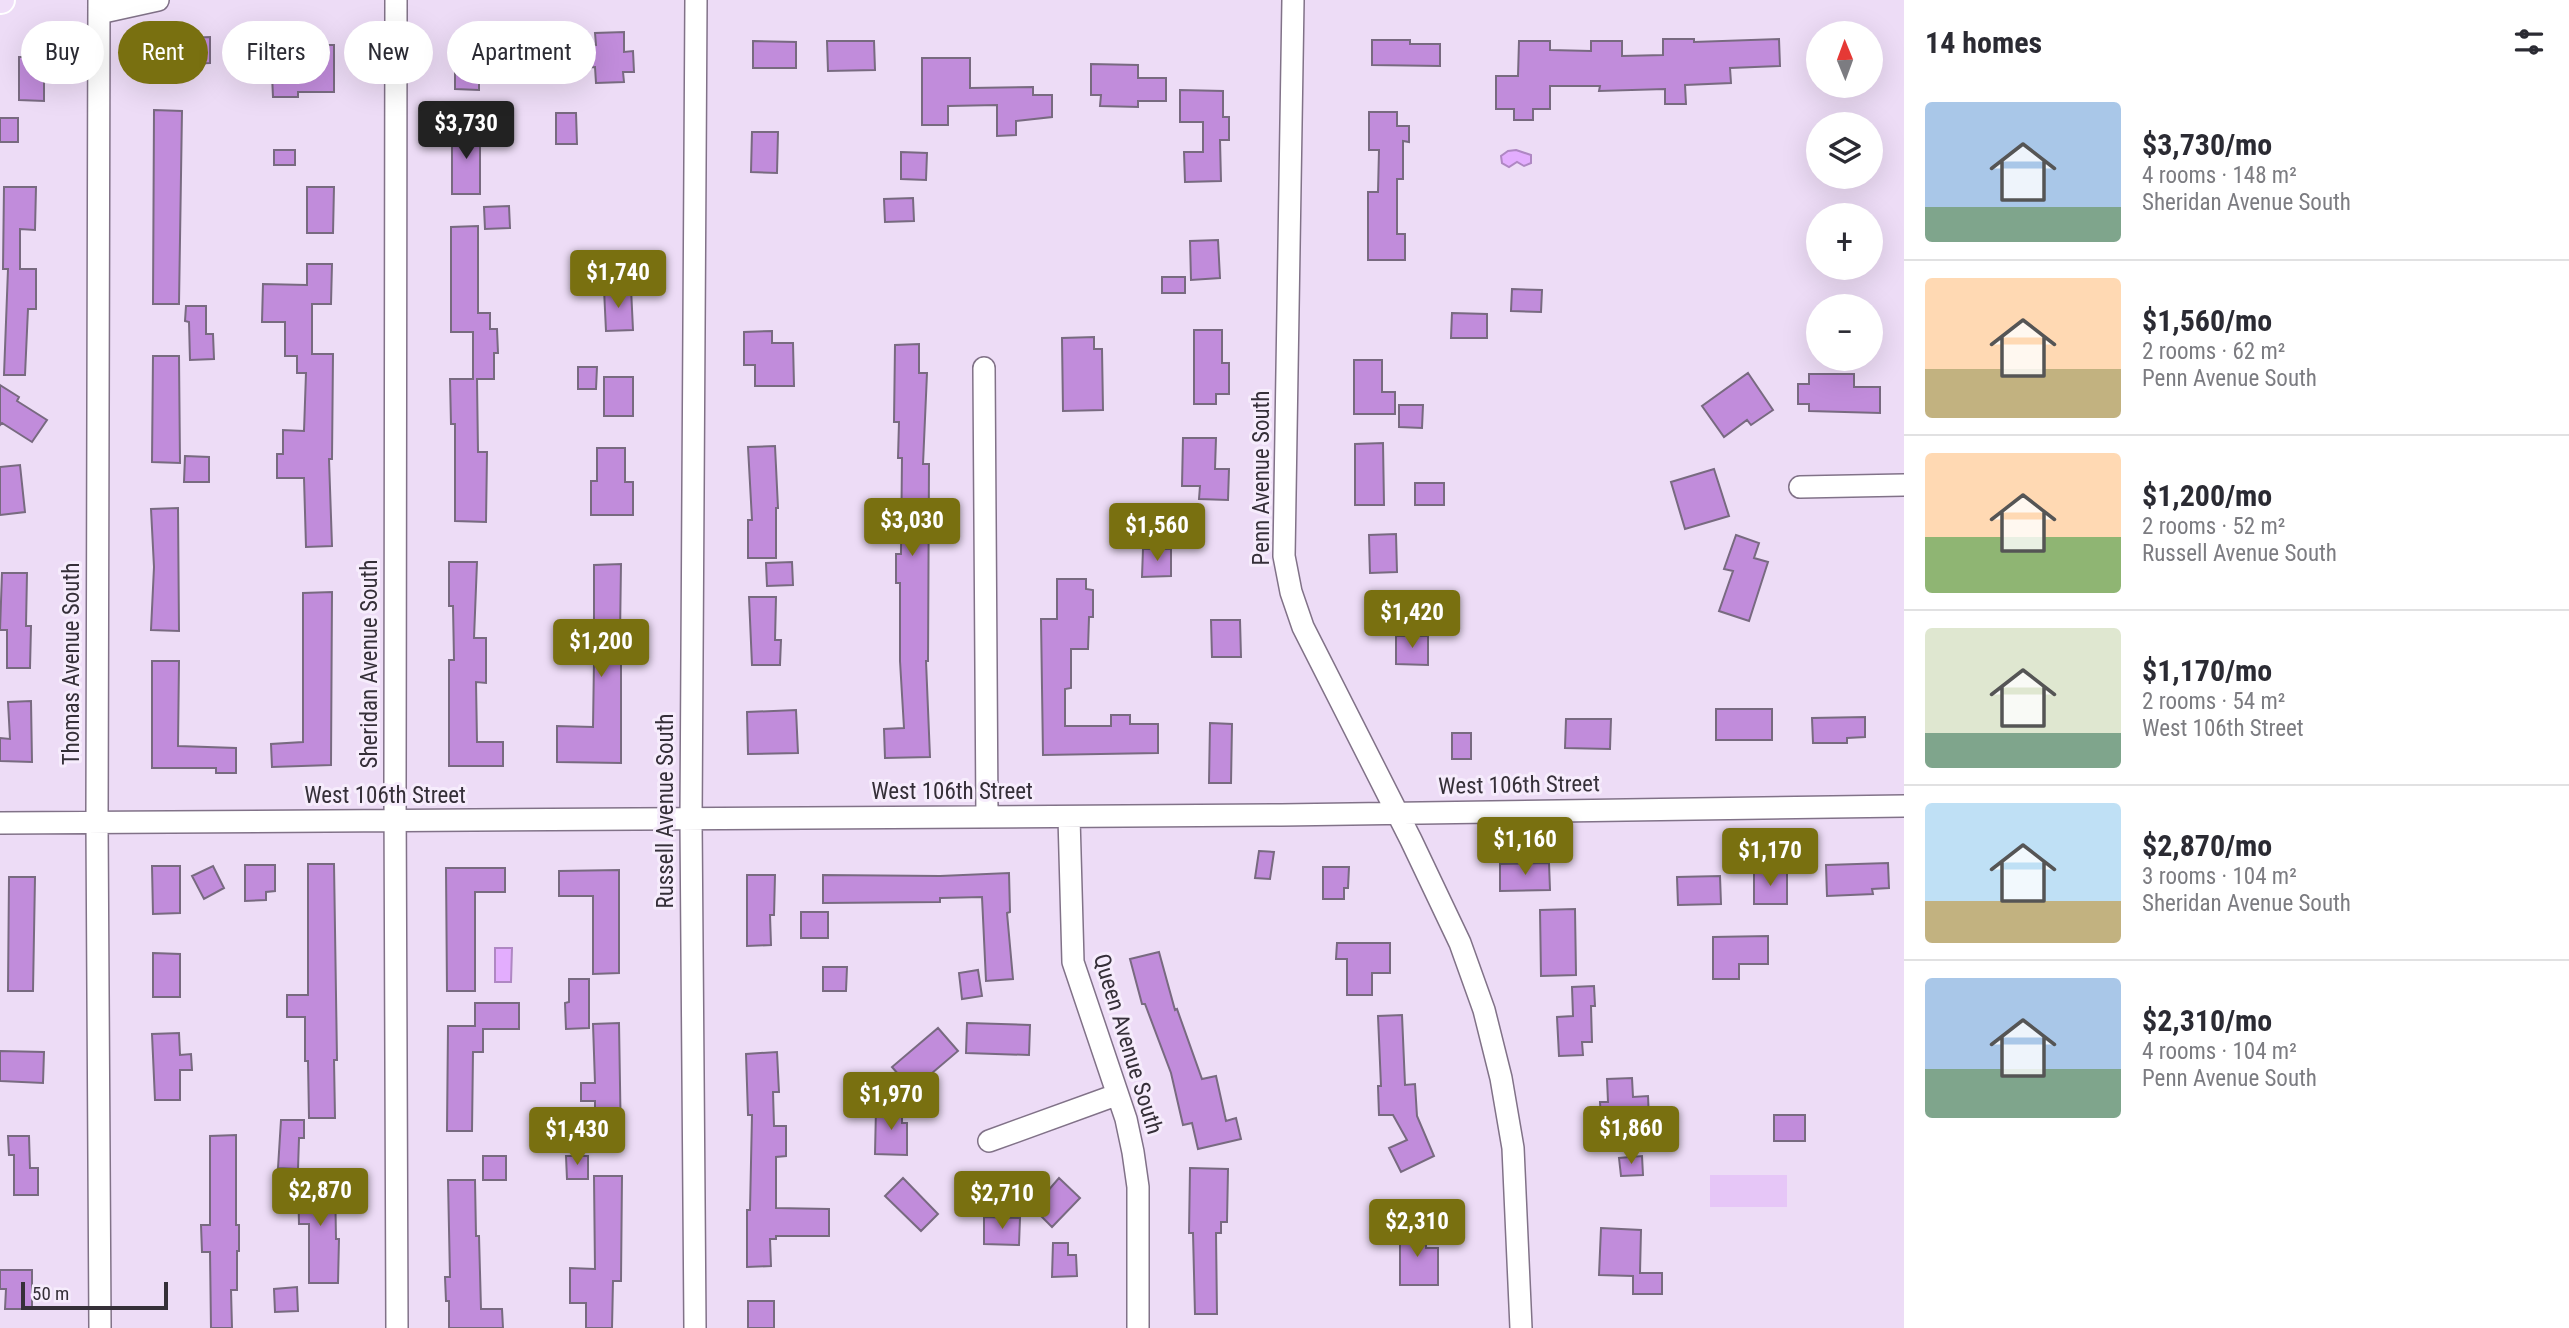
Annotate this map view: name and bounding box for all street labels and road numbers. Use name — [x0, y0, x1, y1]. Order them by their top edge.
street label: Penn Avenue South — [1248, 391, 1275, 565]
street label: Sheridan Avenue South — [356, 560, 383, 768]
street label: Thomas Avenue South — [58, 563, 85, 765]
street label: Russell Avenue South — [652, 714, 679, 908]
street label: West 106th Street — [1438, 770, 1600, 800]
street label: West 106th Street — [871, 778, 1033, 805]
street label: West 106th Street — [304, 782, 466, 809]
street label: Queen Avenue South — [1088, 951, 1168, 1137]

